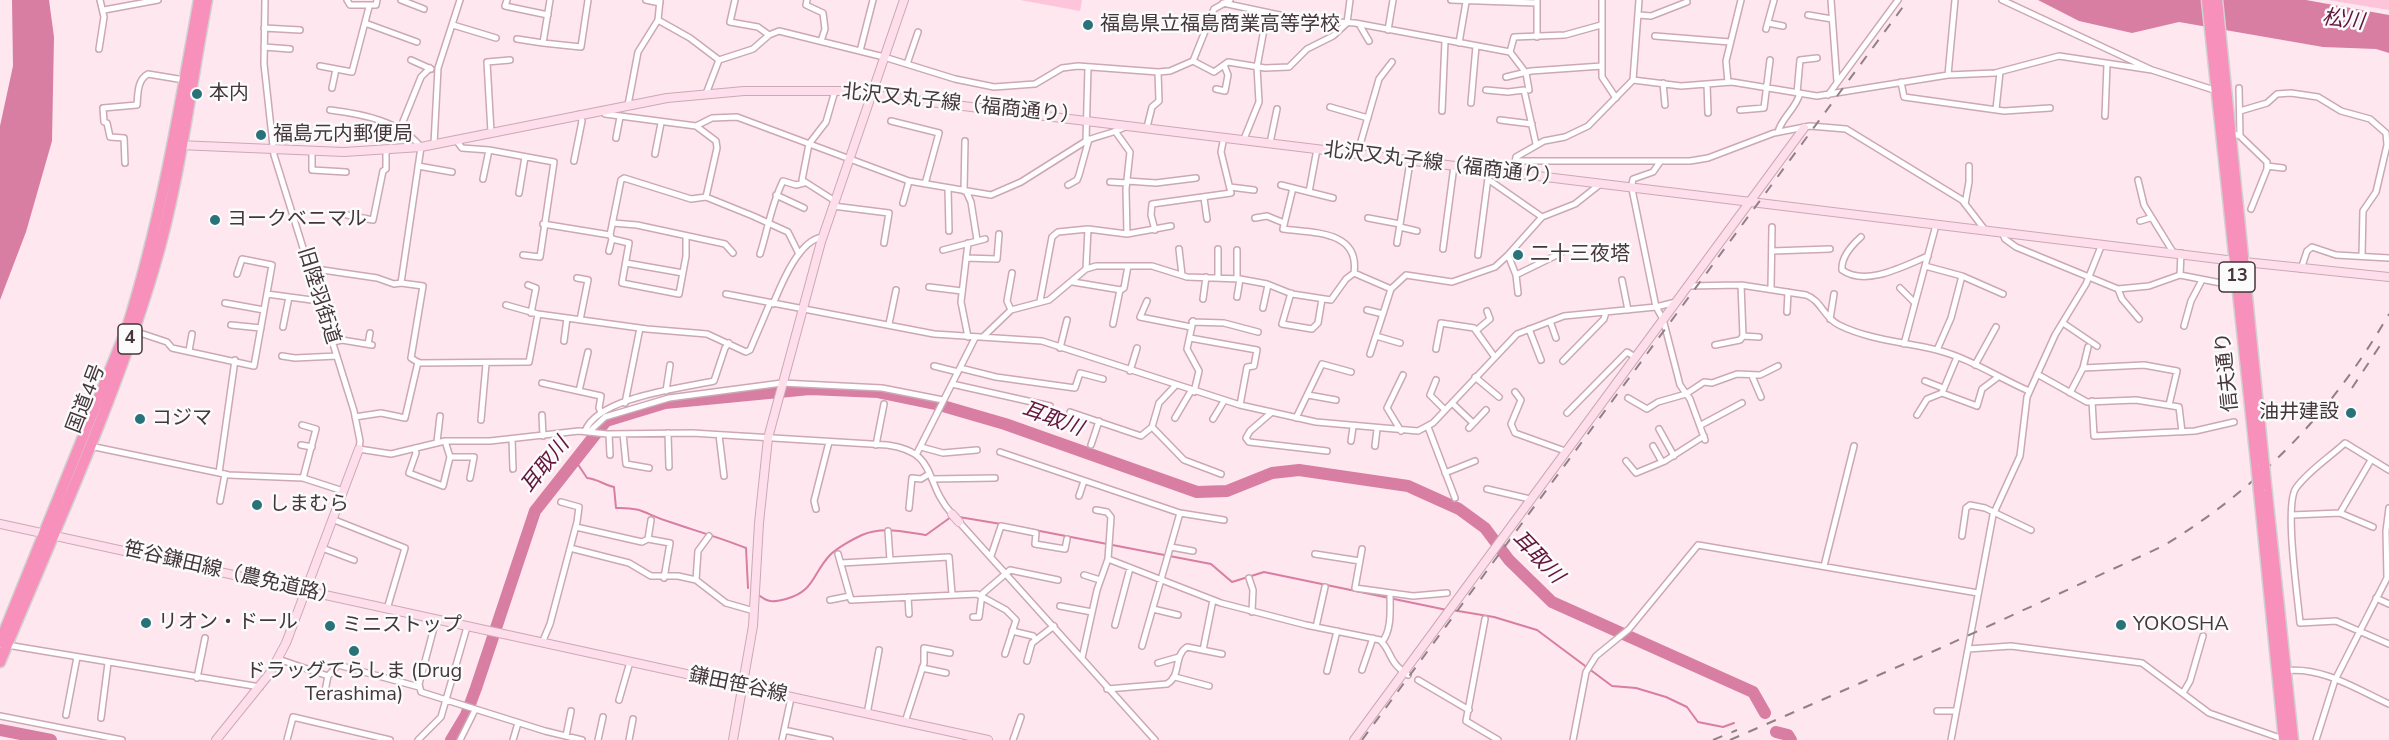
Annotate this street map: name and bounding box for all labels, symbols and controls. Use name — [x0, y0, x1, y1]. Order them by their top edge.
water label: 松川 — [2321, 6, 2365, 36]
place label: 福島県立福島商業高等学校 — [1100, 13, 1340, 37]
marker: 福島県立福島商業高等学校 — [1081, 18, 1095, 32]
street label: 北沢又丸子線（福商通り） — [840, 81, 1082, 129]
place label: 本内 — [209, 82, 249, 106]
marker: 本内 — [190, 87, 204, 101]
place label: 福島元内郵便局 — [273, 123, 413, 147]
marker: 福島元内郵便局 — [254, 128, 268, 142]
street label: 北沢又丸子線（福商通り） — [1322, 138, 1564, 192]
place label: ヨークベニマル — [227, 208, 367, 232]
marker: ヨークベニマル — [208, 213, 222, 227]
place label: 二十三夜塔 — [1530, 243, 1630, 267]
street label: 旧陸羽街道 — [292, 245, 344, 347]
marker: 二十三夜塔 — [1511, 248, 1525, 262]
road number: 13 — [2219, 262, 2255, 292]
road number: 4 — [118, 324, 142, 354]
street label: 信夫通り — [2212, 331, 2244, 413]
street label: 国道4号 — [63, 361, 111, 437]
water label: 耳取川 — [1018, 397, 1086, 443]
place label: 油井建設 — [2259, 401, 2339, 425]
marker: 油井建設 — [2344, 406, 2358, 420]
place label: コジマ — [152, 407, 212, 431]
marker: コジマ — [133, 412, 147, 426]
water label: 耳取川 — [517, 433, 575, 499]
place label: しまむら — [269, 493, 349, 517]
marker: しまむら — [250, 498, 264, 512]
water label: 耳取川 — [1506, 527, 1568, 589]
street label: 笹谷鎌田線（農免道路） — [121, 538, 341, 610]
place label: リオン・ドール — [158, 611, 298, 635]
place label: YOKOSHA — [2133, 613, 2229, 637]
place label: ミニストップ — [342, 614, 462, 638]
marker: リオン・ドール — [139, 616, 153, 630]
marker: YOKOSHA — [2114, 618, 2128, 632]
marker: ミニストップ — [323, 619, 337, 633]
marker: ドラッグてらしま (Drug Terashima) — [347, 644, 361, 658]
place label: ドラッグてらしま (Drug Terashima) — [246, 660, 462, 707]
street label: 鎌田笹谷線 — [687, 664, 789, 708]

